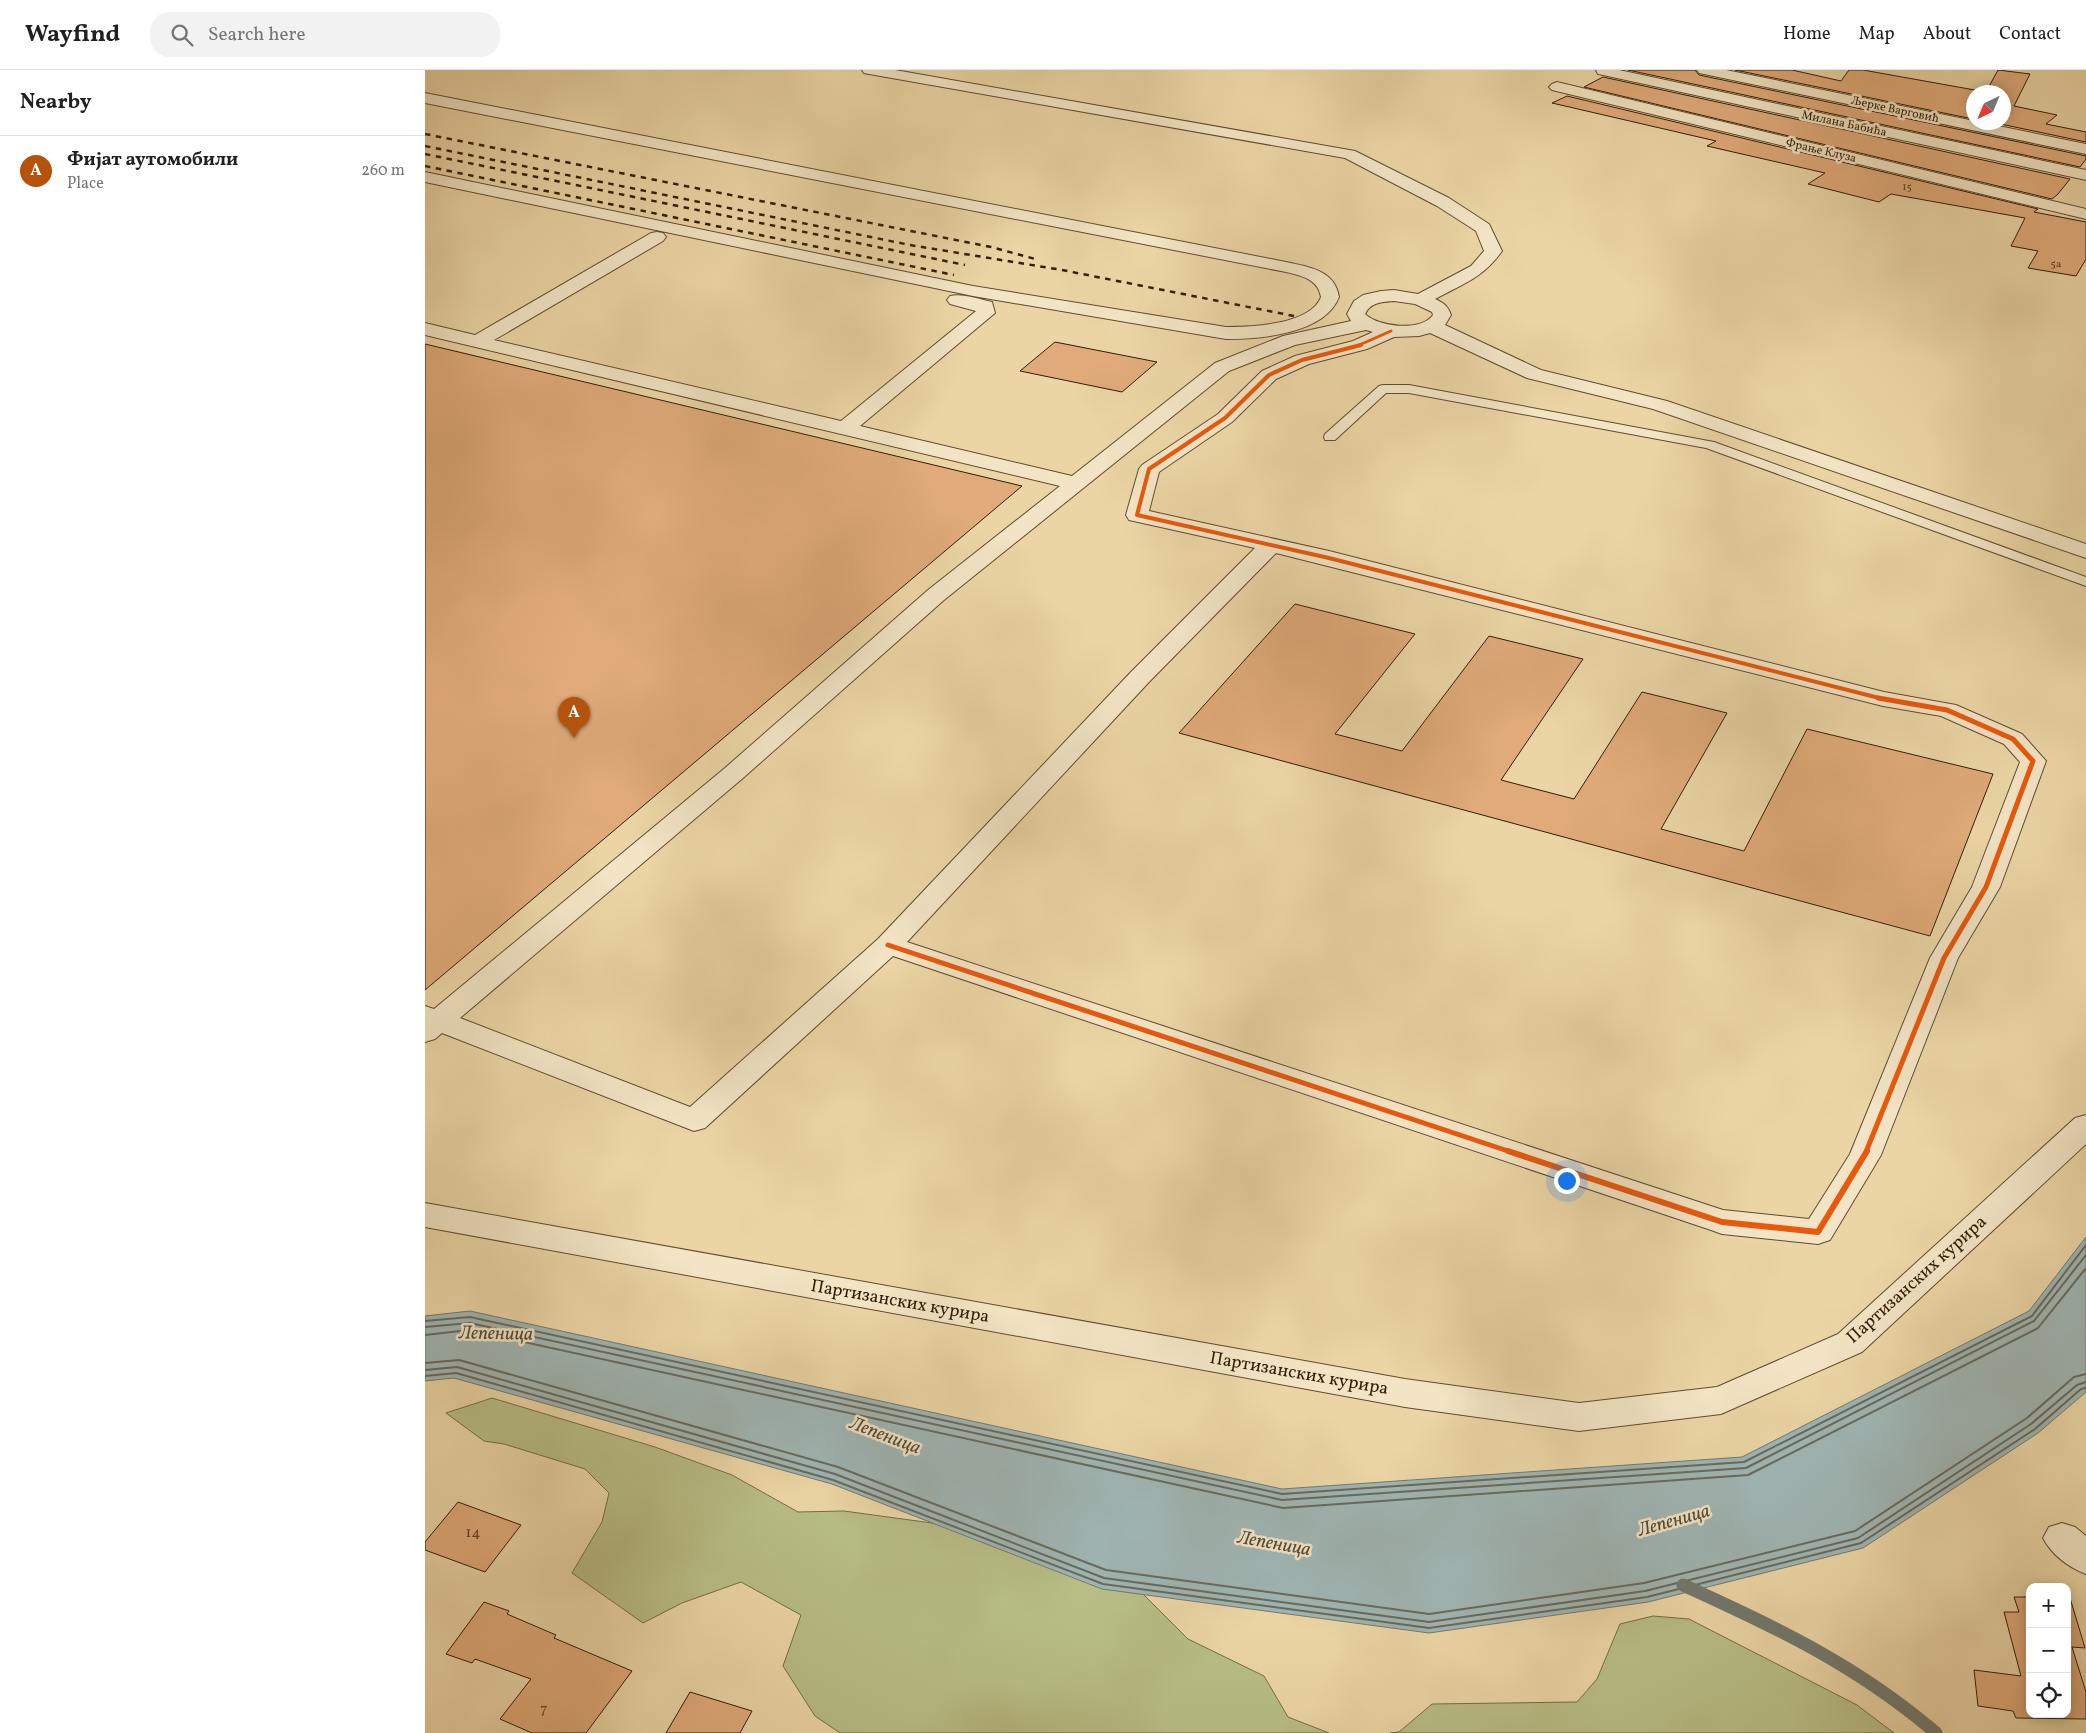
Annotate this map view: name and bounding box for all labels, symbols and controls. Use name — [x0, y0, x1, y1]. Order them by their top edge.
search box — [150, 12, 500, 57]
text: Wayfind — [25, 18, 120, 52]
icon: search — [168, 21, 196, 49]
text: Search here — [208, 22, 305, 48]
text: Home — [1783, 22, 1831, 47]
text: Map — [1859, 22, 1895, 47]
text: About — [1923, 22, 1971, 47]
text: Contact — [1999, 22, 2061, 47]
north arrow — [1966, 85, 2011, 130]
text: Nearby — [20, 88, 91, 117]
street label: Љерке Варговић — [1850, 93, 1940, 127]
street label: Милана Бабића — [1800, 107, 1888, 141]
street label: Фрање Клуза — [1784, 135, 1858, 167]
text: Фијат аутомобили — [67, 147, 238, 173]
text: A — [30, 160, 42, 182]
text: 260 m — [361, 160, 405, 182]
text: Place — [67, 173, 104, 195]
house number: 15 — [1902, 180, 1912, 195]
house number: 5a — [2051, 257, 2062, 272]
pin: A — [558, 697, 590, 738]
your location — [1554, 1168, 1580, 1194]
street label: Партизанских курира — [1841, 1210, 1993, 1350]
street label: Партизанских курира — [809, 1274, 991, 1330]
water label: Лепеница — [458, 1320, 533, 1348]
street label: Партизанских курира — [1208, 1346, 1390, 1402]
water label: Лепеница — [845, 1410, 924, 1461]
water label: Лепеница — [1634, 1498, 1713, 1544]
house number: 14 — [466, 1523, 480, 1544]
water label: Лепеница — [1234, 1525, 1313, 1563]
map controls — [2026, 1583, 2071, 1718]
button: + — [2026, 1583, 2071, 1628]
button: − — [2026, 1628, 2071, 1673]
button: locate — [2026, 1673, 2071, 1718]
house number: 7 — [540, 1699, 548, 1720]

